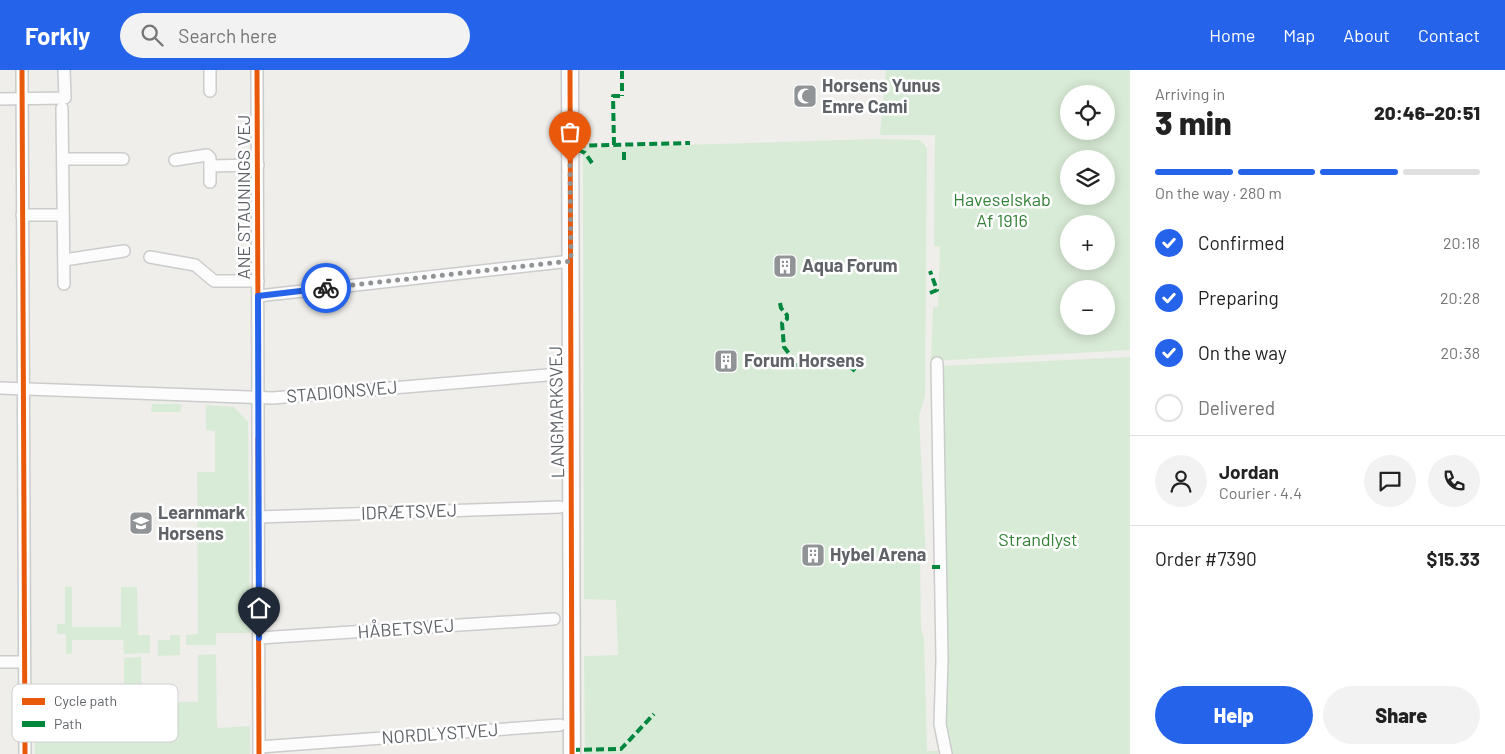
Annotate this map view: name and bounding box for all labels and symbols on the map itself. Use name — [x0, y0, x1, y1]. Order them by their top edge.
place label: Horsens Yunus Emre Cami — [822, 74, 940, 117]
mosque icon: Horsens Yunus Emre Cami — [792, 83, 818, 109]
pin — [549, 111, 591, 162]
street label: ANE STAUNINGS VEJ — [232, 115, 254, 279]
park label: Haveselskab Af 1916 — [953, 188, 1051, 231]
building icon: Aqua Forum — [772, 253, 798, 279]
place label: Aqua Forum — [802, 254, 898, 276]
courier — [301, 263, 351, 313]
street label: LANGMARKSVEJ — [544, 345, 568, 479]
building icon: Forum Horsens — [713, 348, 739, 374]
place label: Forum Horsens — [744, 349, 864, 371]
street label: STADIONSVEJ — [285, 375, 398, 407]
street label: IDRÆTSVEJ — [360, 498, 457, 524]
place label: Learnmark Horsens — [158, 501, 246, 544]
school or university icon: Learnmark Horsens — [128, 510, 154, 536]
park label: Strandlyst — [998, 528, 1078, 550]
building icon: Hybel Arena — [800, 542, 826, 568]
place label: Hybel Arena — [830, 543, 926, 565]
pin — [238, 587, 280, 638]
street label: HÅBETSVEJ — [357, 614, 455, 642]
legend — [12, 684, 178, 742]
text: Cycle path — [54, 692, 117, 709]
text: Path — [54, 715, 82, 732]
street label: NORDLYSTVEJ — [381, 718, 499, 748]

